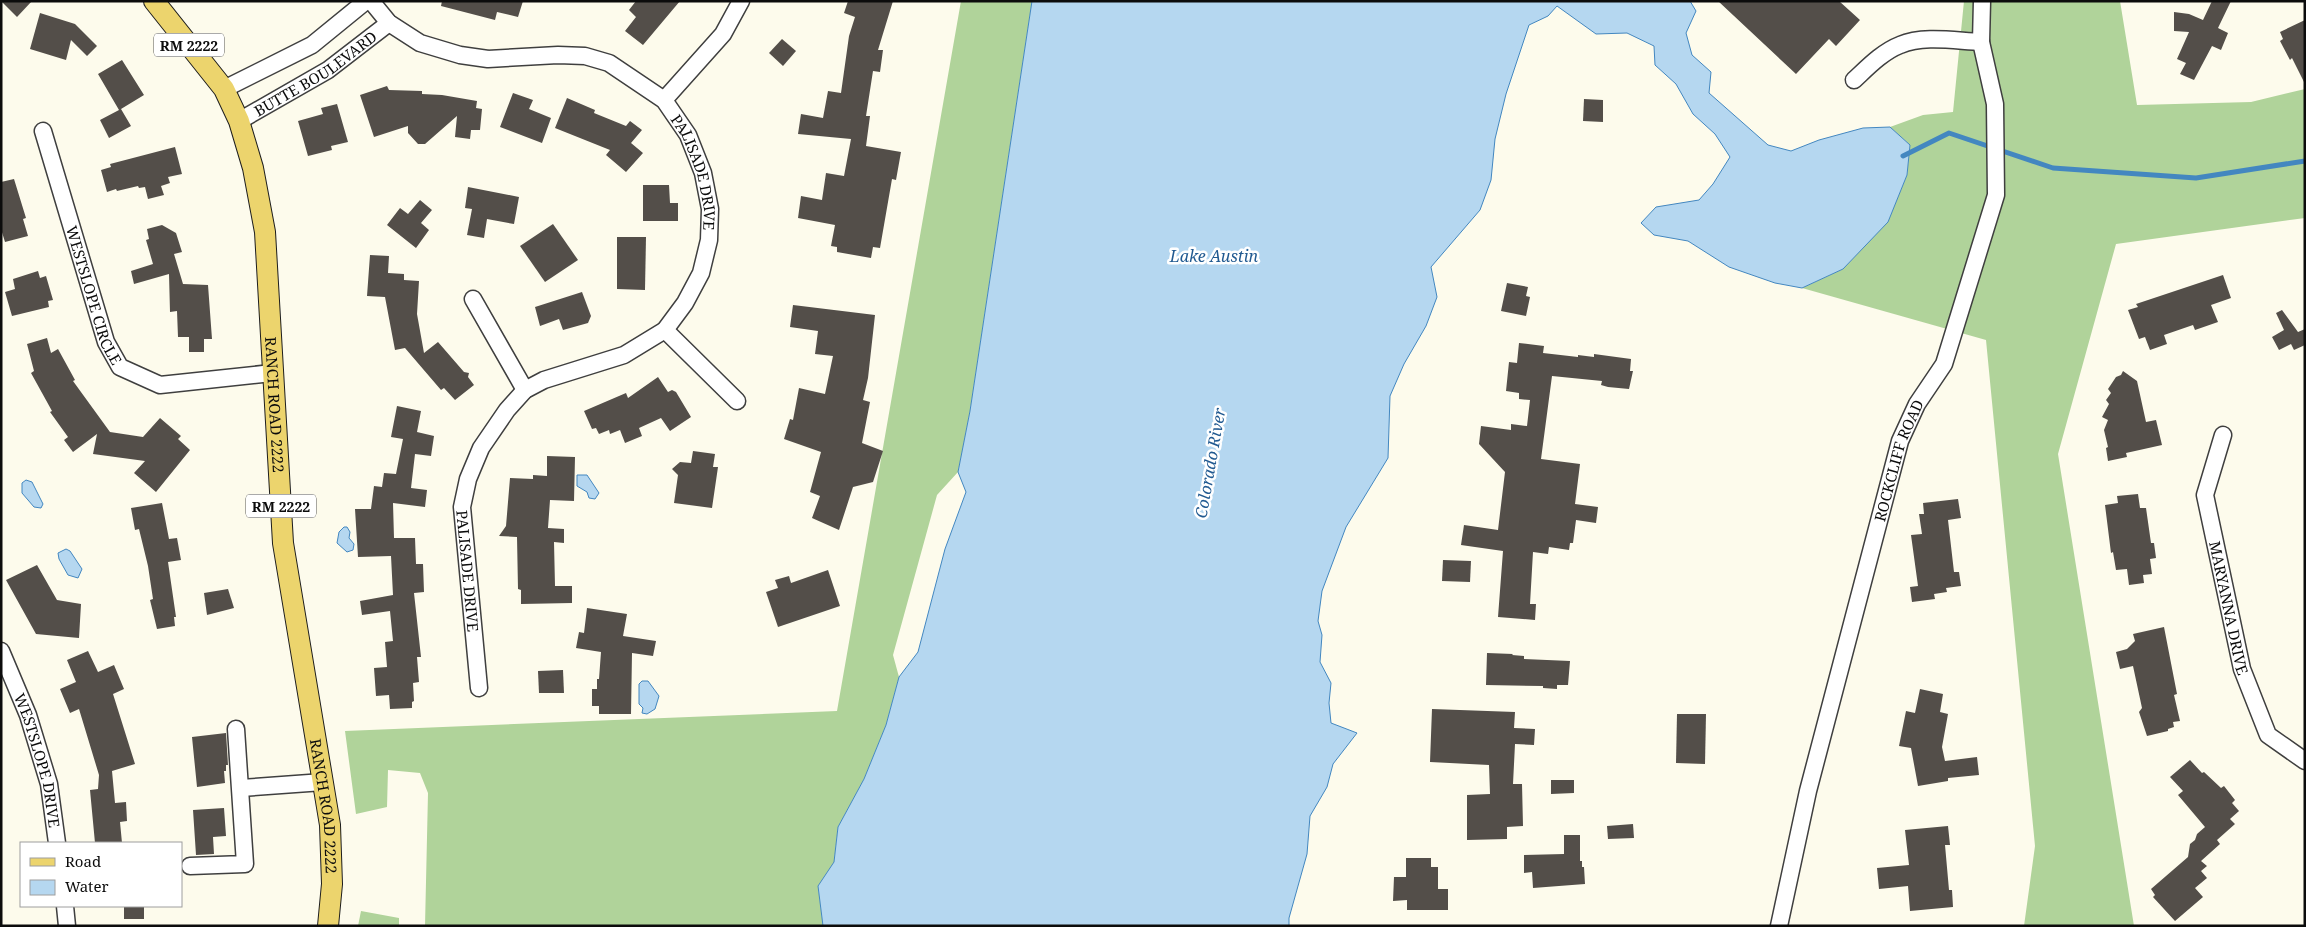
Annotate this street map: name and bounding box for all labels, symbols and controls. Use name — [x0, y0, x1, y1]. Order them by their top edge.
street label: BUTTE BOULEVARD — [250, 26, 381, 120]
road number: RM 2222 — [154, 34, 224, 56]
street label: PALISADE DRIVE — [667, 110, 720, 231]
street label: WESTSLOPE CIRCLE — [62, 223, 127, 368]
water label: Lake Austin — [1169, 245, 1259, 267]
street label: RANCH ROAD 2222 — [261, 336, 289, 473]
street label: ROCKCLIFF ROAD — [1869, 396, 1928, 524]
water label: Colorado River — [1189, 406, 1231, 520]
road number: RM 2222 — [246, 494, 316, 518]
street label: PALISADE DRIVE — [452, 509, 484, 633]
street label: MARYANNA DRIVE — [2205, 539, 2253, 678]
street label: WESTSLOPE DRIVE — [10, 690, 65, 829]
street label: RANCH ROAD 2222 — [306, 737, 342, 874]
legend — [20, 842, 182, 907]
text: Road — [65, 851, 101, 871]
text: Water — [65, 876, 108, 896]

